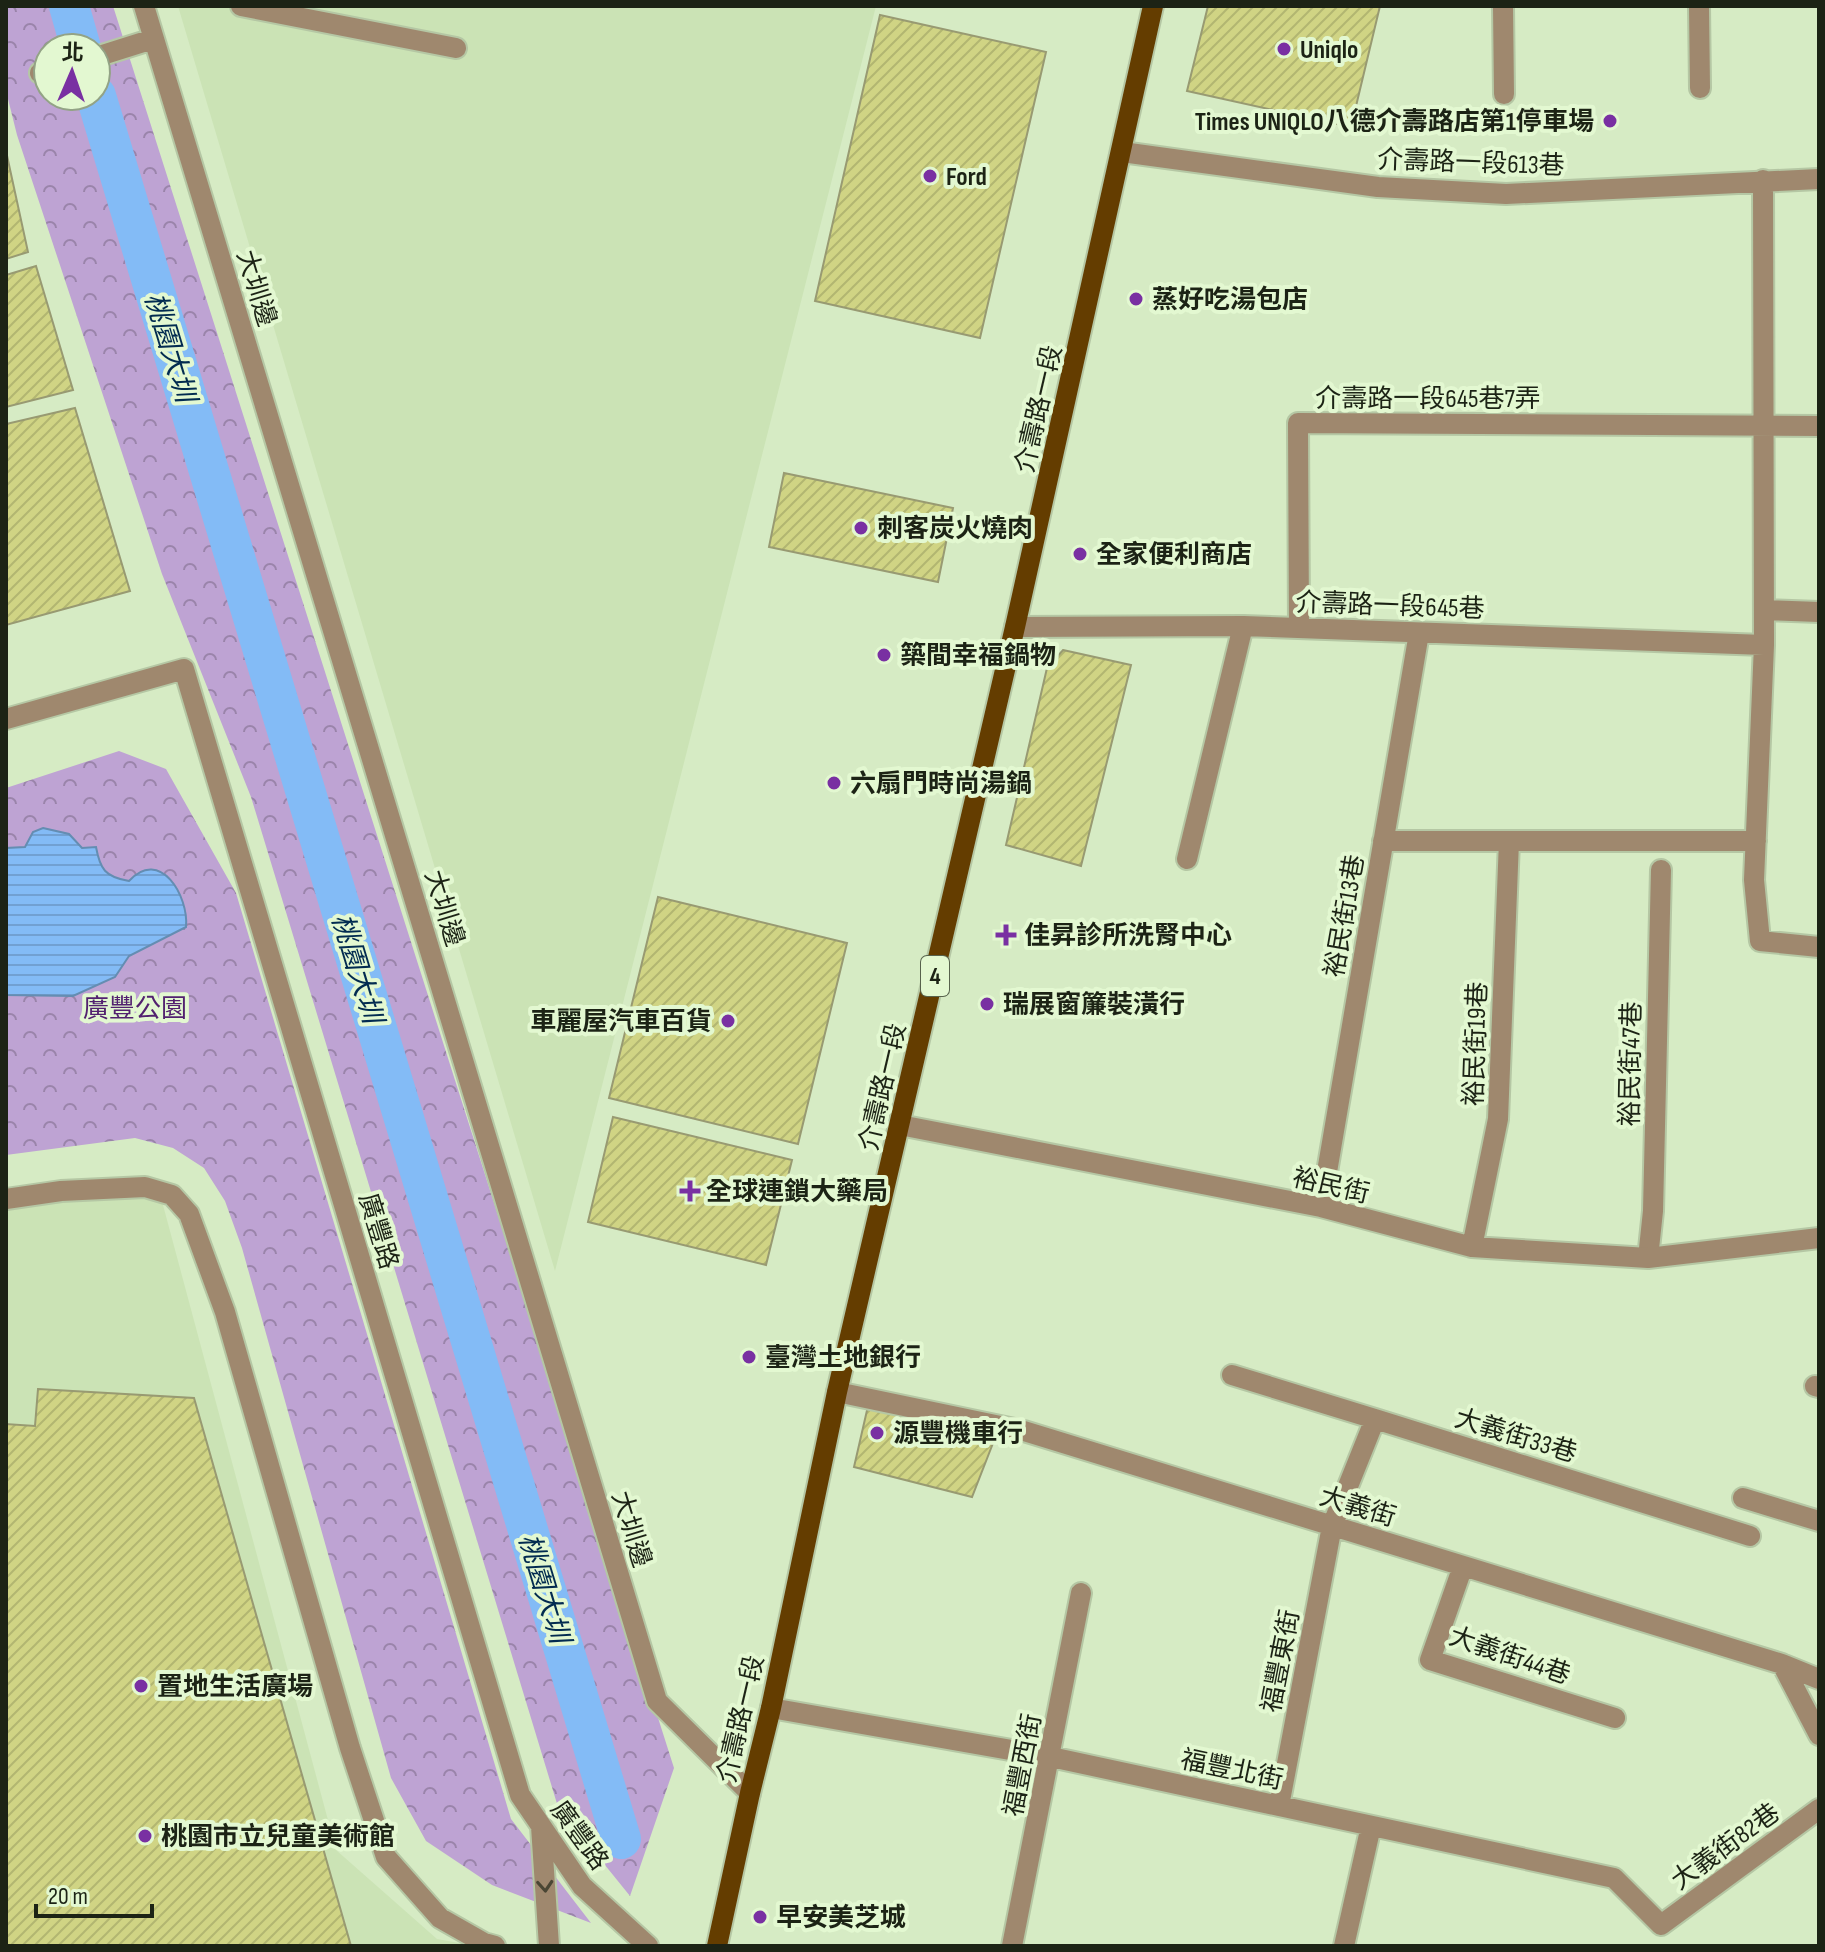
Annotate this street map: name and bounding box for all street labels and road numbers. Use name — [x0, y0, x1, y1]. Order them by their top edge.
street label: 介壽路一段613巷 — [1377, 145, 1565, 182]
street label: 大圳邊 — [229, 247, 282, 330]
street label: 介壽路一段 — [1010, 343, 1069, 476]
street label: 介壽路一段645巷7弄 — [1315, 384, 1541, 415]
street label: 介壽路一段645巷 — [1295, 588, 1485, 625]
street label: 裕民街13巷 — [1319, 853, 1372, 980]
street label: 大圳邊 — [417, 867, 470, 950]
road number: 4 — [921, 956, 949, 996]
street label: 裕民街19巷 — [1459, 981, 1494, 1107]
street label: 裕民街47巷 — [1615, 1001, 1648, 1127]
street label: 介壽路一段 — [854, 1021, 913, 1154]
street label: 裕民街 — [1289, 1163, 1372, 1210]
street label: 廣豐路 — [351, 1190, 404, 1273]
street label: 大義街33巷 — [1451, 1403, 1580, 1470]
street label: 大義街 — [1316, 1481, 1399, 1534]
street label: 大圳邊 — [604, 1488, 657, 1571]
street label: 福豐東街 — [1256, 1607, 1307, 1715]
street label: 大義街44巷 — [1445, 1621, 1574, 1692]
street label: 介壽路一段 — [712, 1653, 771, 1786]
street label: 福豐西街 — [998, 1711, 1049, 1819]
street label: 福豐北街 — [1178, 1744, 1286, 1796]
street label: 廣豐路 — [543, 1795, 614, 1877]
street label: 大義街82巷 — [1666, 1798, 1786, 1897]

